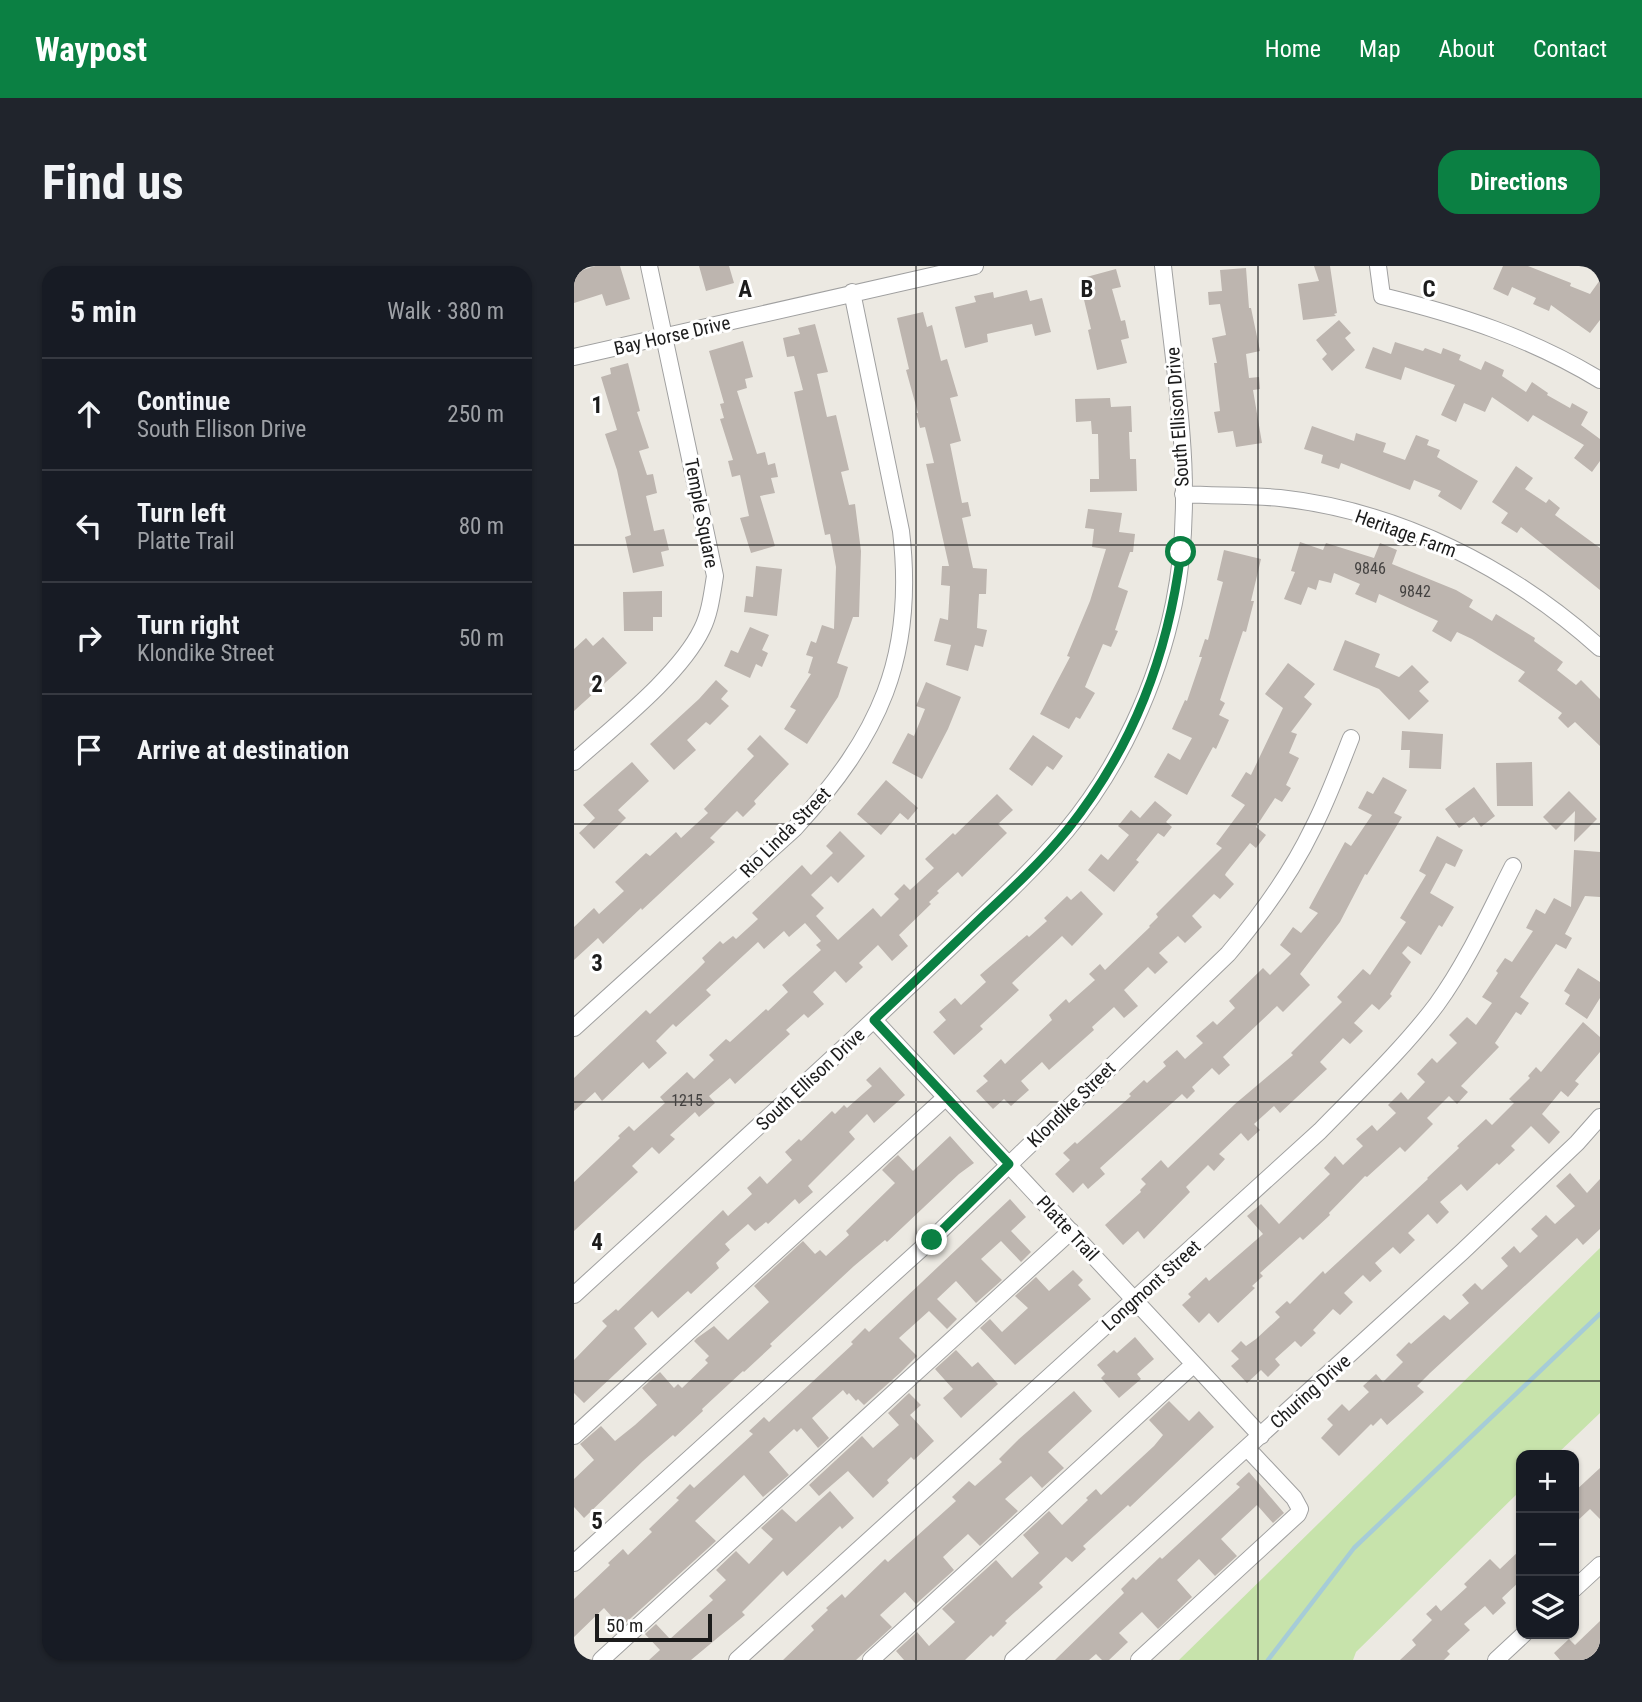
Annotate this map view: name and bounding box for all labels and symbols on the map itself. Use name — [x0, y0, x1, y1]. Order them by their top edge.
text: A — [738, 276, 752, 303]
text: B — [1081, 276, 1093, 303]
text: C — [1422, 276, 1436, 303]
street label: Bay Horse Drive — [612, 311, 733, 360]
street label: South Ellison Drive — [1161, 346, 1194, 488]
text: 1 — [591, 392, 603, 419]
street label: Temple Square — [680, 456, 723, 570]
street label: Heritage Farm — [1352, 504, 1460, 562]
route start — [1165, 536, 1196, 567]
house number: 9846 — [1354, 559, 1386, 578]
house number: 9842 — [1399, 582, 1431, 601]
text: 2 — [591, 671, 603, 698]
street label: Rio Linda Street — [735, 782, 835, 882]
text: 3 — [591, 950, 603, 977]
street label: South Ellison Drive — [751, 1023, 869, 1135]
street label: Klondike Street — [1023, 1057, 1120, 1152]
house number: 1215 — [671, 1091, 703, 1110]
street label: Platte Trail — [1032, 1191, 1104, 1266]
route end — [916, 1224, 947, 1255]
text: 4 — [591, 1229, 603, 1256]
street label: Longmont Street — [1097, 1235, 1205, 1336]
street label: Churing Drive — [1265, 1349, 1355, 1433]
text: 5 — [591, 1508, 603, 1535]
scale bar — [595, 1611, 712, 1643]

